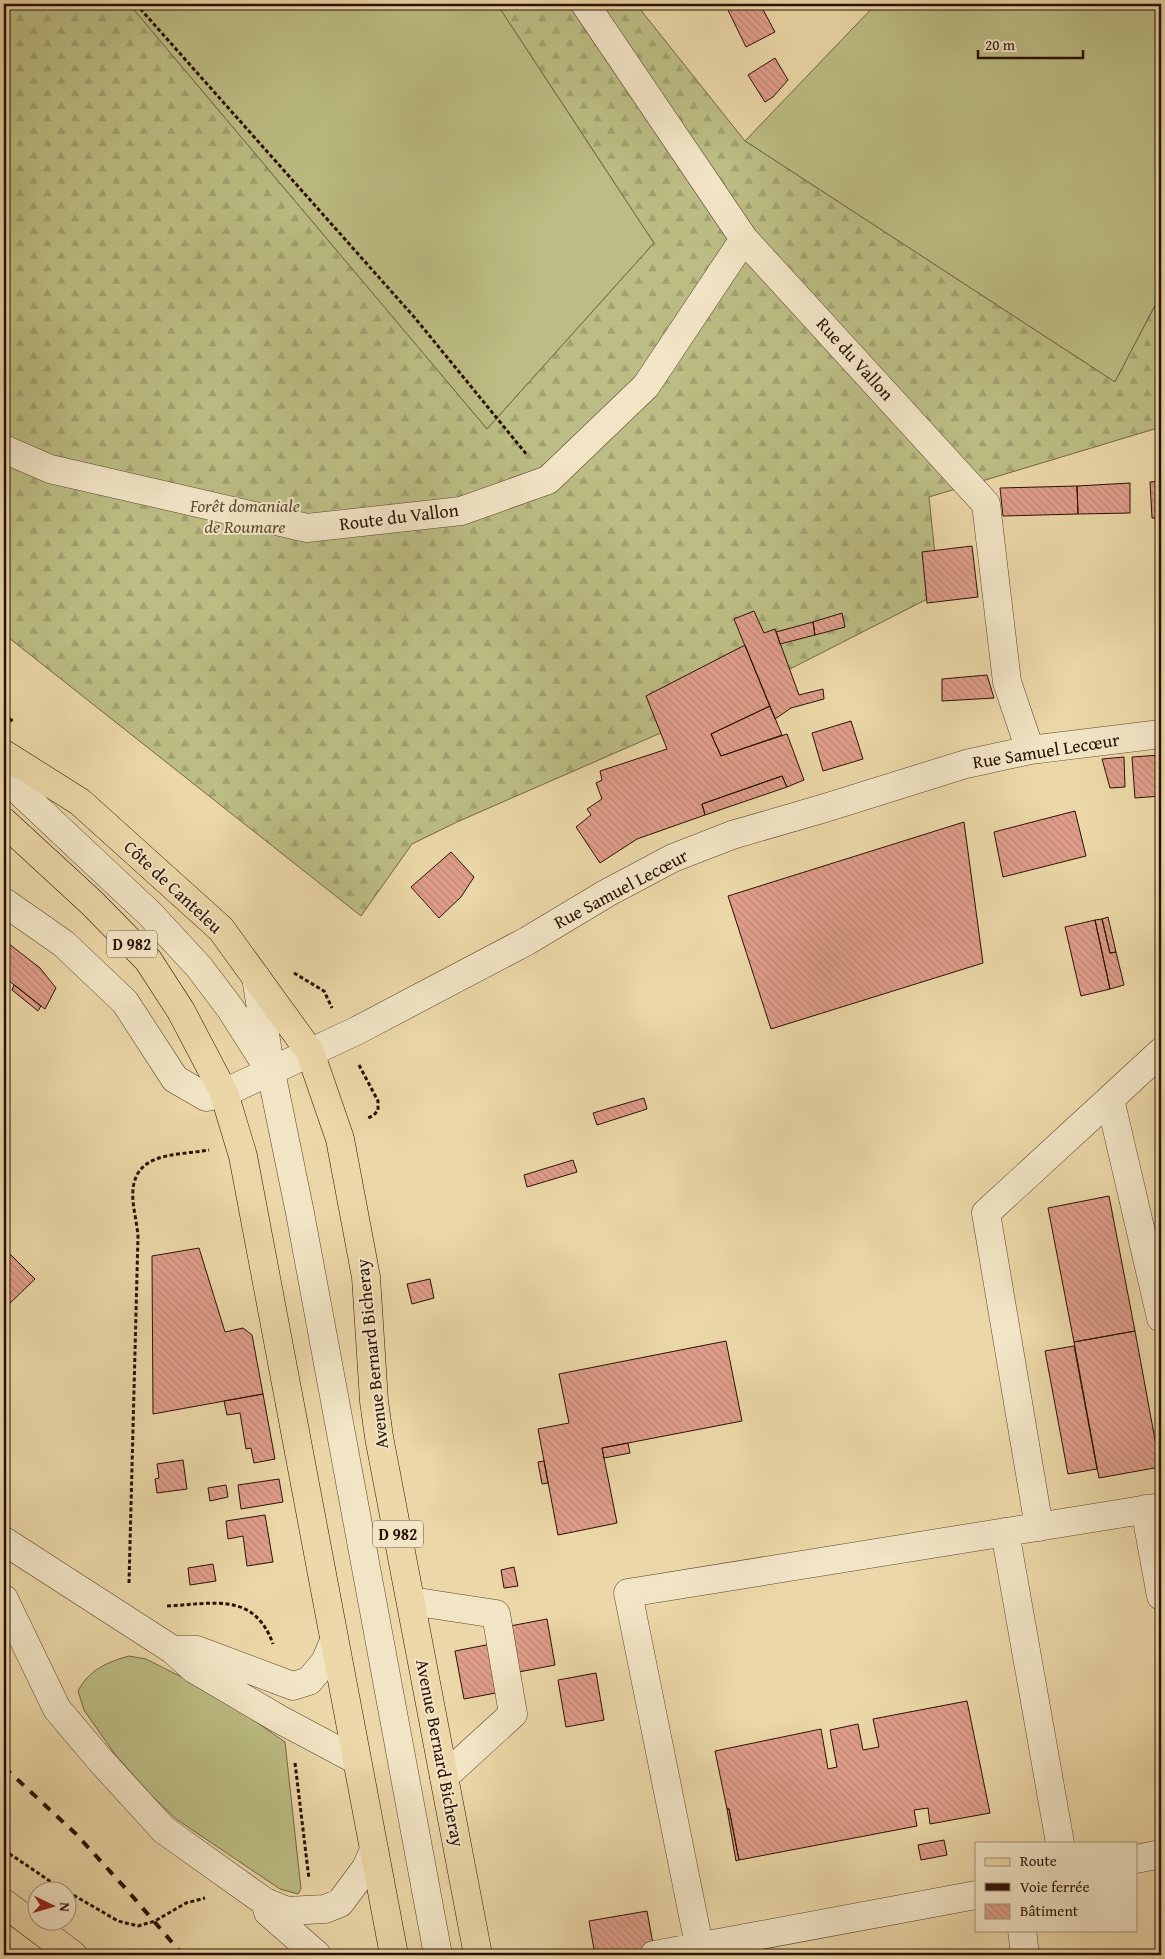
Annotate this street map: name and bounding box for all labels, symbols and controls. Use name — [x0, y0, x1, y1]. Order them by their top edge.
scale bar — [978, 28, 1082, 60]
text: 20 m — [985, 34, 1016, 55]
street label: Rue du Vallon — [810, 311, 900, 407]
park label: Forêt domaniale de Roumare — [189, 492, 300, 540]
street label: Route du Vallon — [338, 496, 460, 537]
street label: Rue Samuel Lecœur — [971, 725, 1122, 775]
street label: Côte de Canteleu — [118, 834, 229, 940]
street label: Rue Samuel Lecœur — [549, 842, 693, 935]
road number: D 982 — [107, 931, 157, 958]
street label: Avenue Bernard Bicheray — [348, 1258, 395, 1450]
road number: D 982 — [373, 1520, 423, 1548]
street label: Avenue Bernard Bicheray — [409, 1657, 472, 1849]
legend — [975, 1842, 1138, 1932]
text: Route — [1020, 1850, 1057, 1871]
text: Voie ferrée — [1020, 1876, 1089, 1897]
north arrow — [28, 1882, 78, 1932]
text: Bâtiment — [1020, 1900, 1079, 1921]
text: N — [55, 1902, 75, 1913]

